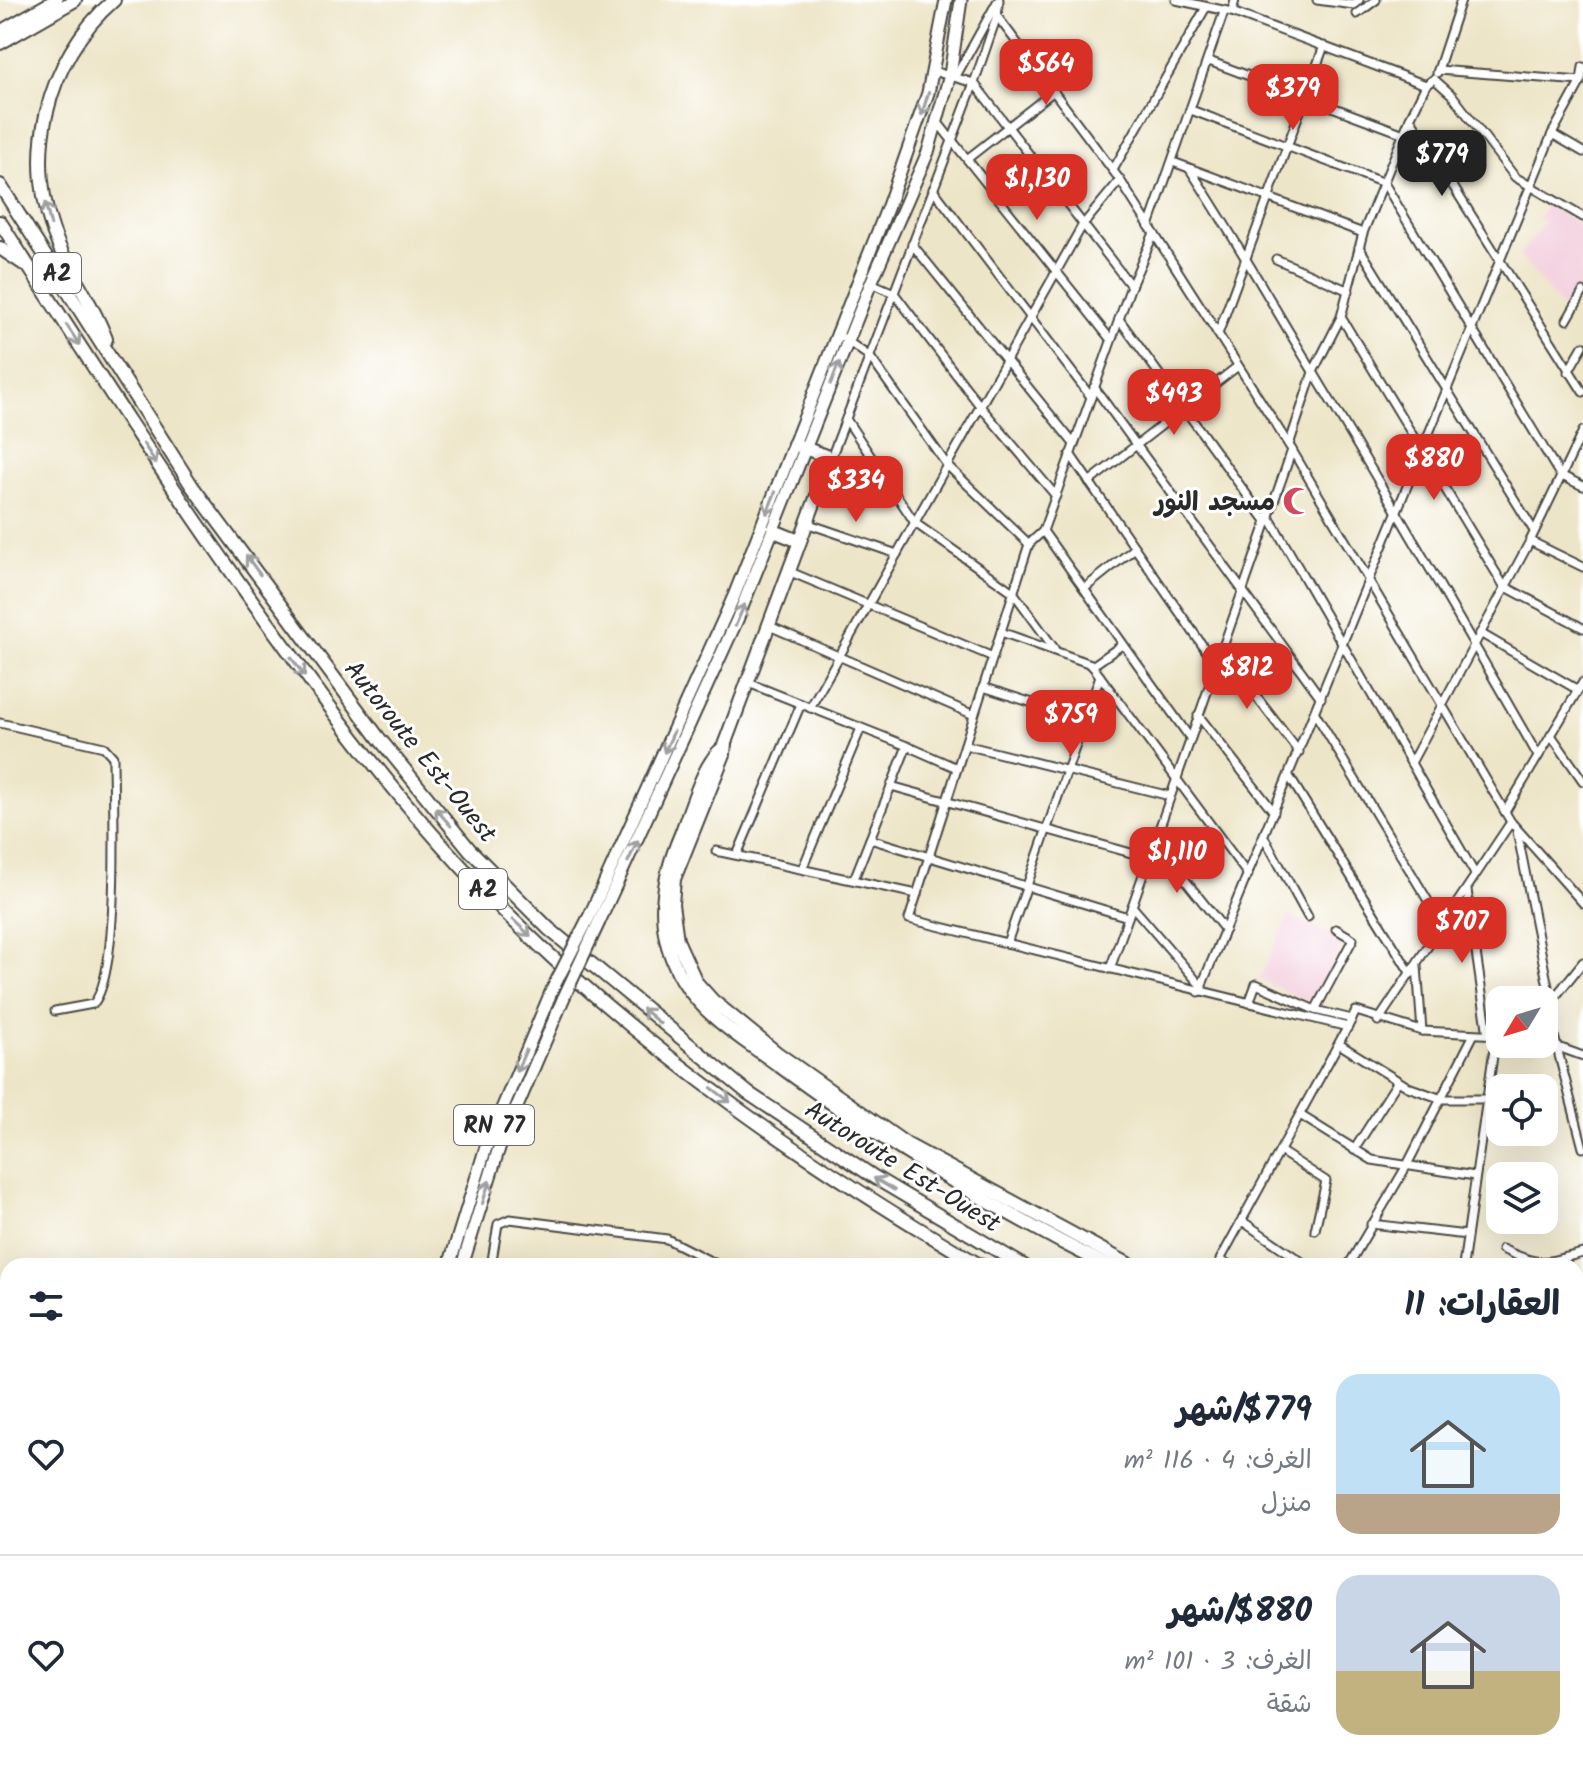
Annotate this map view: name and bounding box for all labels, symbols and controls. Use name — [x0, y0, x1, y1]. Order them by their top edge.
pin: $564 — [999, 39, 1093, 107]
text: $564 — [1018, 44, 1074, 86]
pin: $379 — [1246, 64, 1340, 132]
text: $379 — [1265, 69, 1321, 111]
one-way arrow — [917, 90, 932, 116]
pin: $779 — [1395, 130, 1489, 198]
text: $779 — [1415, 135, 1469, 177]
pin: $1,130 — [972, 154, 1102, 222]
text: $1,130 — [1004, 159, 1070, 201]
one-way arrow — [40, 201, 55, 227]
road number: A2 — [33, 253, 81, 293]
one-way arrow — [65, 323, 81, 345]
one-way arrow — [829, 361, 843, 386]
pin: $493 — [1127, 369, 1221, 437]
text: $493 — [1146, 374, 1202, 416]
pin: $880 — [1387, 434, 1481, 502]
text: $880 — [1404, 439, 1464, 481]
one-way arrow — [141, 442, 158, 464]
pin: $334 — [809, 456, 903, 524]
text: $334 — [827, 461, 885, 503]
place label: مسجد النور — [1153, 482, 1275, 524]
mosque icon: مسجد النور — [1282, 486, 1312, 516]
one-way arrow — [762, 490, 777, 515]
one-way arrow — [245, 554, 261, 576]
one-way arrow — [733, 603, 748, 627]
pin: $812 — [1200, 643, 1294, 711]
text: $812 — [1220, 648, 1274, 690]
street label: Autoroute Est-Ouest — [332, 652, 507, 854]
one-way arrow — [290, 656, 307, 677]
pin: $759 — [1024, 690, 1118, 758]
text: $759 — [1044, 695, 1098, 737]
one-way arrow — [660, 729, 675, 754]
one-way arrow — [434, 808, 452, 828]
pin: $1,110 — [1112, 827, 1242, 895]
text: $1,110 — [1147, 832, 1207, 874]
one-way arrow — [626, 840, 641, 864]
road number: A2 — [459, 869, 507, 909]
pin: $707 — [1415, 897, 1509, 965]
text: $707 — [1435, 902, 1489, 944]
one-way arrow — [511, 918, 531, 937]
north arrow — [1486, 986, 1558, 1058]
map controls — [1486, 986, 1558, 1234]
one-way arrow — [641, 1007, 662, 1025]
one-way arrow — [512, 1048, 527, 1073]
button: locate — [1486, 1074, 1558, 1146]
one-way arrow — [710, 1086, 731, 1103]
street label: Autoroute Est-Ouest — [795, 1090, 1009, 1246]
road number: RN 77 — [454, 1105, 534, 1145]
button: layers — [1486, 1162, 1558, 1234]
one-way arrow — [873, 1176, 896, 1192]
one-way arrow — [479, 1179, 494, 1204]
text: العقارات: 11 — [1404, 1279, 1560, 1333]
icon: filters — [24, 1284, 68, 1328]
text: $779/شهر — [1176, 1384, 1312, 1438]
icon: home — [1400, 1406, 1496, 1502]
icon: heart — [24, 1432, 68, 1476]
text: الغرف: 4 · 116 m² — [1124, 1440, 1312, 1482]
text: منزل — [1261, 1483, 1312, 1525]
text: $880/شهر — [1168, 1585, 1312, 1639]
icon: home — [1400, 1607, 1496, 1703]
icon: heart — [24, 1633, 68, 1677]
text: الغرف: 3 · 101 m² — [1125, 1641, 1312, 1683]
text: شقة — [1267, 1684, 1312, 1726]

